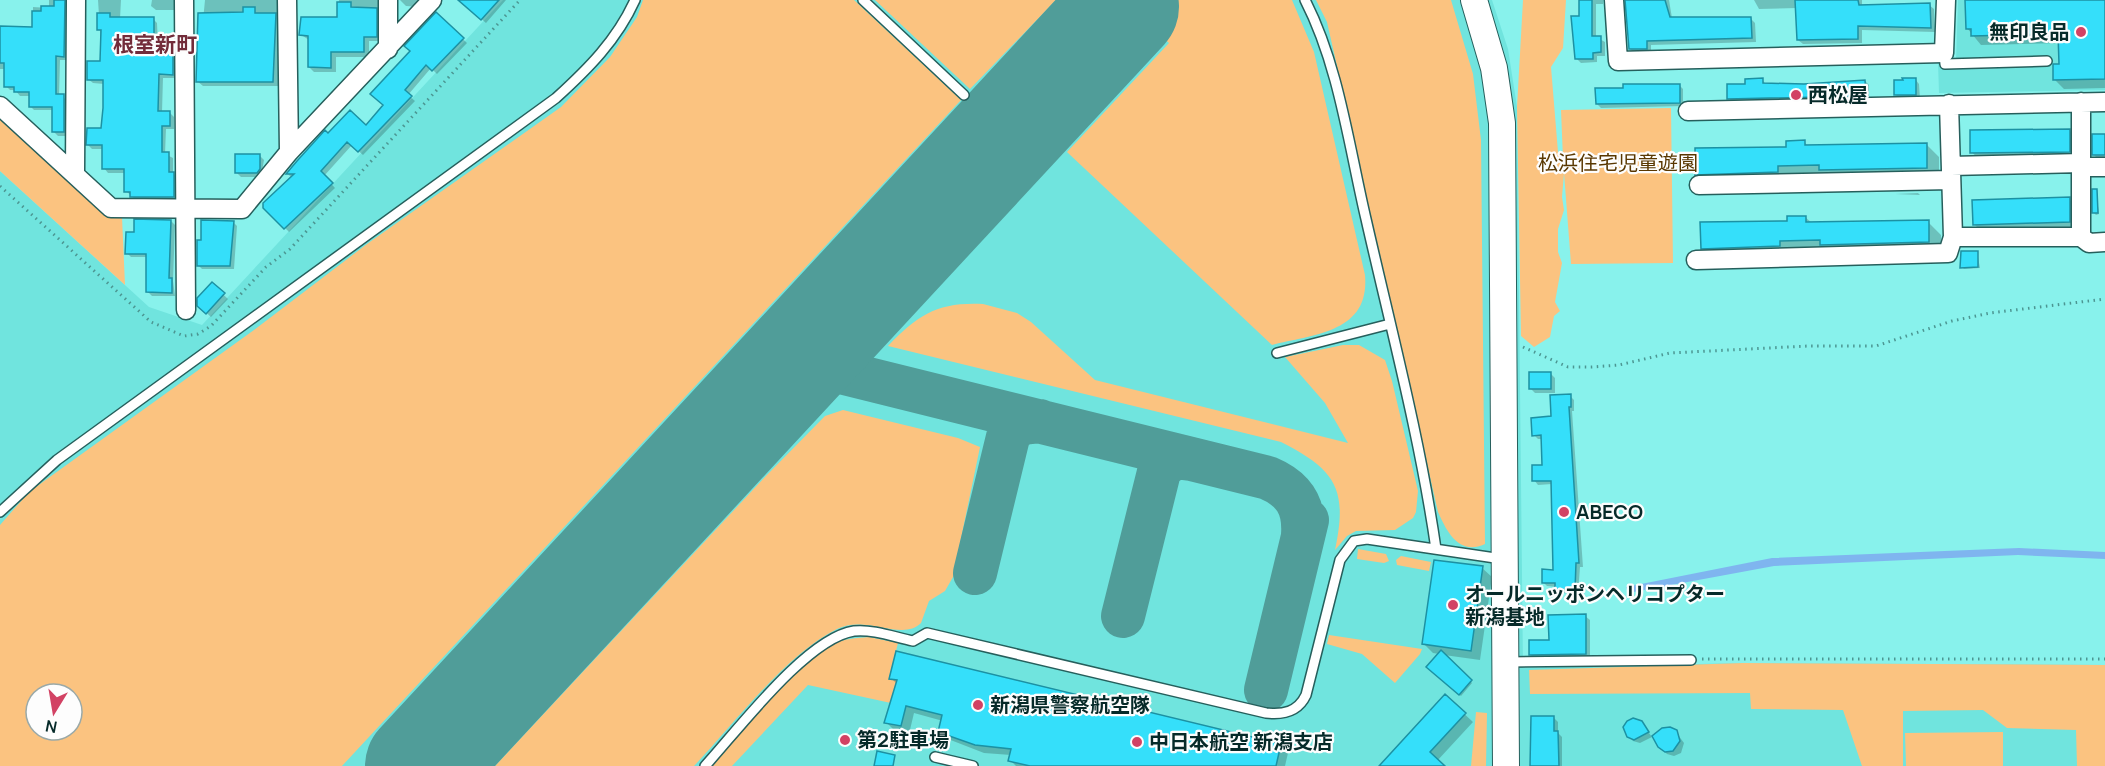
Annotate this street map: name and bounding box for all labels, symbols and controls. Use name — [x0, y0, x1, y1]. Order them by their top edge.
place label: 無印良品 — [1989, 18, 2069, 45]
marker: 無印良品 — [2074, 25, 2088, 39]
district label: 根室新町 — [113, 30, 197, 58]
place label: 西松屋 — [1808, 81, 1868, 108]
marker: 西松屋 — [1789, 88, 1803, 102]
park label: 松浜住宅児童遊園 — [1538, 149, 1698, 176]
place label: ABECO — [1576, 498, 1643, 525]
marker: ABECO — [1557, 505, 1571, 519]
place label: オールニッポンヘリコプター 新潟基地 — [1465, 580, 1725, 630]
marker: オールニッポンヘリコプター 新潟基地 — [1446, 598, 1460, 612]
north arrow — [24, 682, 84, 742]
place label: 新潟県警察航空隊 — [990, 691, 1150, 718]
marker: 新潟県警察航空隊 — [971, 698, 985, 712]
text: N — [43, 715, 59, 739]
place label: 第2駐車場 — [857, 726, 949, 753]
place label: 中日本航空 新潟支店 — [1149, 728, 1333, 755]
marker: 第2駐車場 — [838, 733, 852, 747]
marker: 中日本航空 新潟支店 — [1130, 735, 1144, 749]

